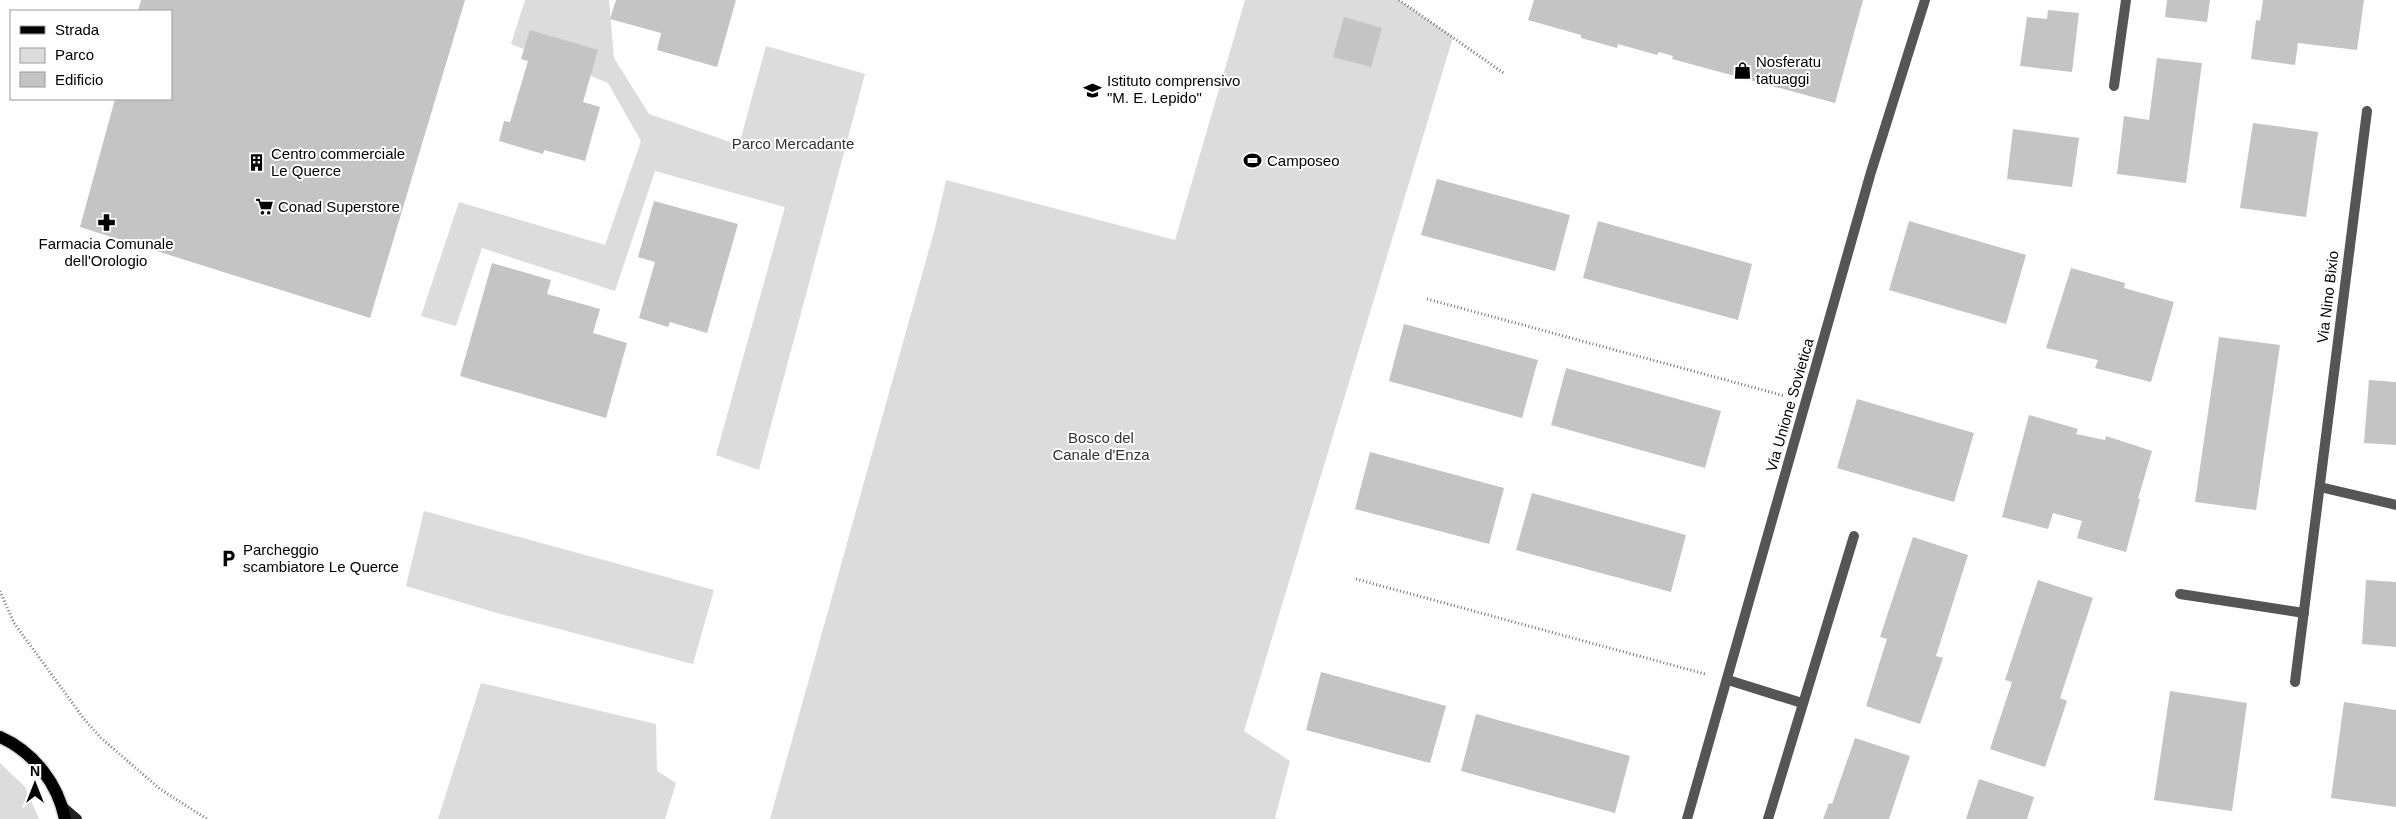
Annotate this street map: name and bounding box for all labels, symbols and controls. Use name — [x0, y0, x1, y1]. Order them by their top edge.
legend — [10, 10, 172, 100]
text: Strada — [55, 21, 100, 38]
text: Parco — [55, 46, 94, 63]
place label: Nosferatu tatuaggi — [1756, 53, 1821, 87]
shop icon: Nosferatu tatuaggi — [1732, 61, 1752, 81]
text: Edificio — [55, 71, 103, 88]
place label: Istituto comprensivo "M. E. Lepido" — [1107, 72, 1240, 106]
school or university icon: Istituto comprensivo "M. E. Lepido" — [1083, 80, 1103, 100]
park label: Parco Mercadante — [732, 135, 854, 152]
place label: Centro commerciale Le Querce — [271, 145, 405, 179]
sports icon: Camposeo — [1243, 151, 1263, 171]
place label: Camposeo — [1267, 152, 1340, 169]
building icon: Centro commerciale Le Querce — [247, 153, 267, 173]
supermarket icon: Conad Superstore — [254, 197, 274, 217]
place label: Conad Superstore — [278, 198, 400, 215]
pharmacy icon: Farmacia Comunale dell'Orologio — [96, 213, 116, 233]
place label: Farmacia Comunale dell'Orologio — [38, 235, 174, 269]
street label: Via Nino Bixio — [2313, 250, 2342, 344]
street label: Via Unione Sovietica — [1762, 335, 1817, 474]
park label: Bosco del Canale d'Enza — [1052, 429, 1150, 463]
place label: Parcheggio scambiatore Le Querce — [243, 541, 399, 575]
parking icon: Parcheggio scambiatore Le Querce — [219, 549, 239, 569]
north arrow — [10, 759, 60, 809]
text: N — [30, 763, 40, 779]

